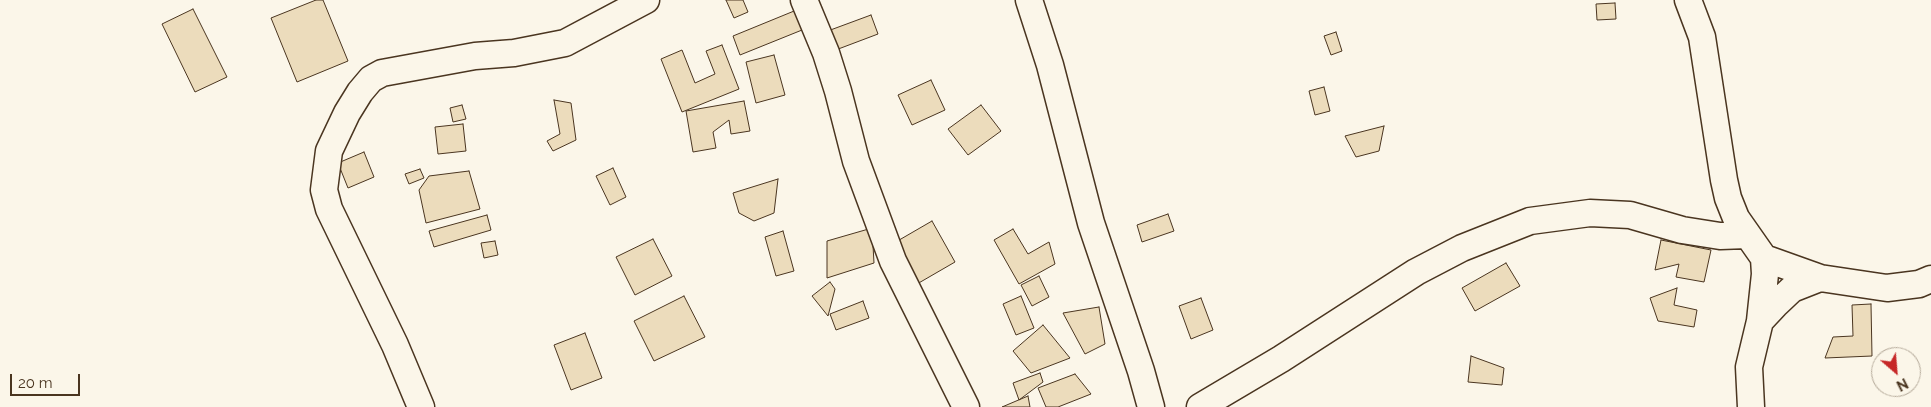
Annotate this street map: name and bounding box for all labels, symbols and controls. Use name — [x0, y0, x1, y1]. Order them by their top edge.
north arrow — [1871, 347, 1921, 397]
scale bar — [12, 364, 82, 396]
text: 20 m — [18, 374, 53, 392]
text: N — [1894, 375, 1911, 394]

